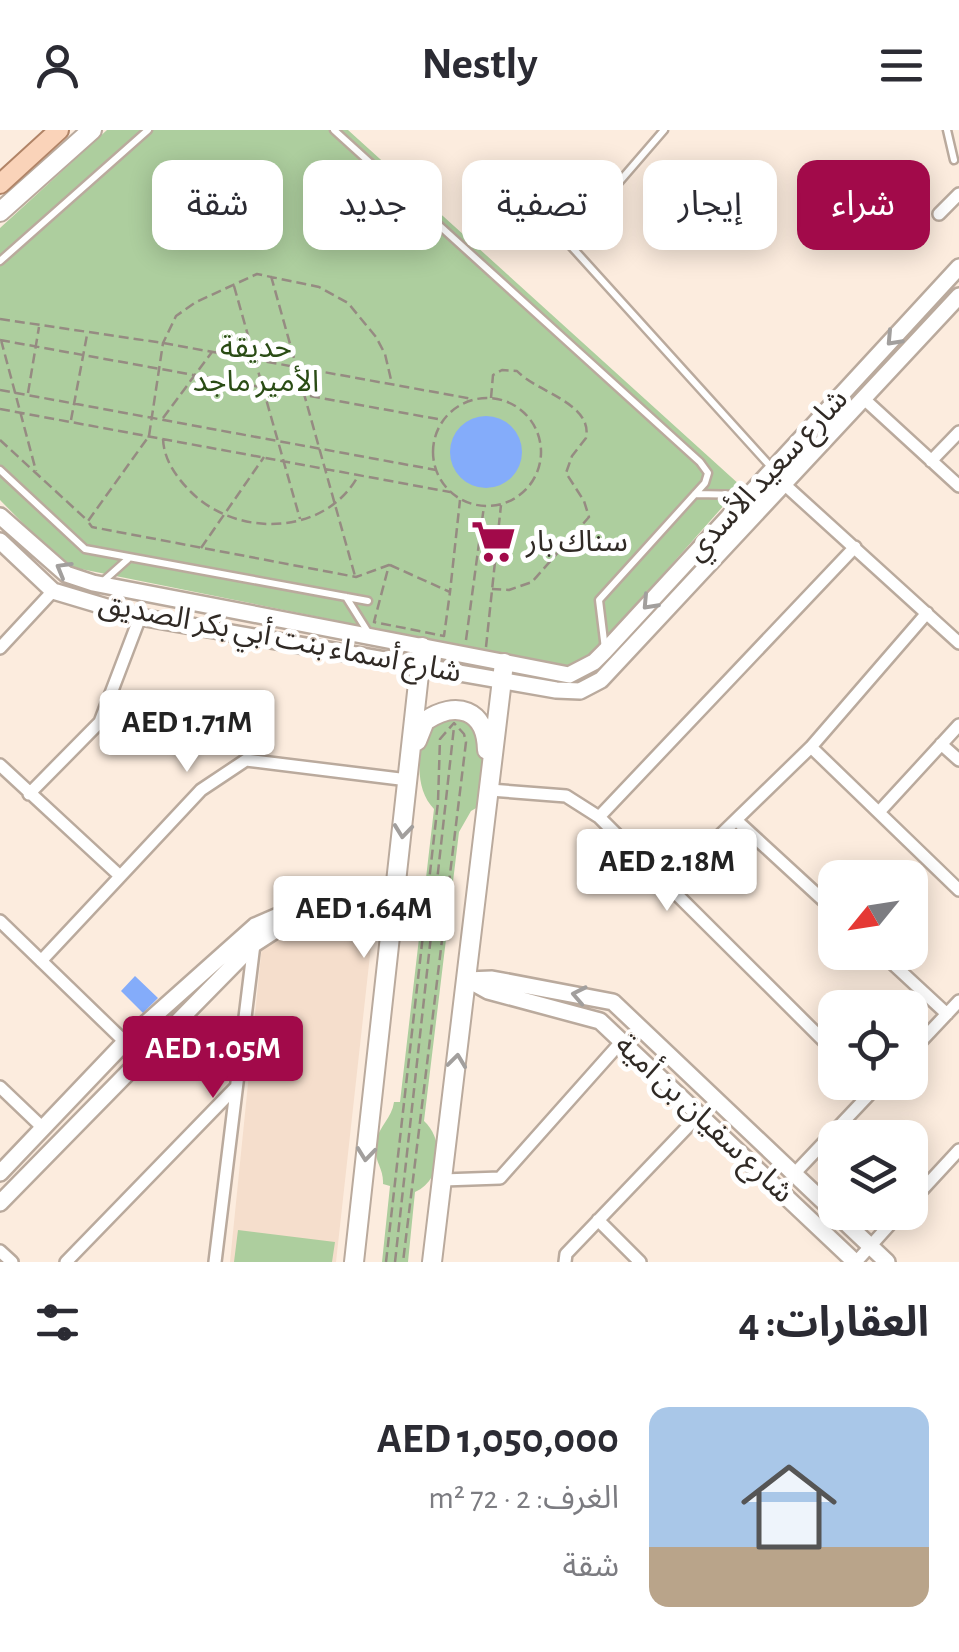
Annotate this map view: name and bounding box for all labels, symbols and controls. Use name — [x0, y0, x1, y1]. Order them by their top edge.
icon: person — [30, 38, 85, 93]
icon: menu — [874, 38, 929, 93]
text: Nestly — [421, 42, 538, 87]
chip: شقة — [152, 160, 283, 250]
chip: جديد — [303, 160, 442, 250]
chip: تصفية — [462, 160, 623, 250]
chip: إيجار — [643, 160, 777, 250]
chip: شراء — [797, 160, 930, 250]
one-way arrow — [887, 327, 905, 346]
park label: حديقة الأمير ماجد — [193, 333, 319, 398]
street label: شارع سعيد الأسدي — [679, 382, 859, 571]
supermarket icon: سناك بار — [469, 518, 517, 566]
place label: سناك بار — [525, 527, 628, 558]
one-way arrow — [56, 562, 74, 582]
street label: شارع أسماء بنت أبي بكر الصديق — [95, 583, 465, 695]
one-way arrow — [643, 592, 661, 610]
pin: AED 1.71M — [73, 690, 301, 775]
text: AED 1.71M — [122, 706, 252, 738]
one-way arrow — [393, 824, 414, 840]
pin: AED 2.18M — [553, 829, 781, 914]
text: AED 2.18M — [599, 845, 735, 877]
north arrow — [818, 860, 928, 970]
map controls — [818, 860, 928, 1230]
pin: AED 1.64M — [250, 876, 478, 961]
text: AED 1.64M — [295, 892, 433, 924]
one-way arrow — [571, 986, 588, 1007]
button: locate — [818, 990, 928, 1100]
pin: AED 1.05M — [99, 1016, 327, 1101]
street label: شارع سفيان بن أمية — [605, 1026, 802, 1213]
text: AED 1.05M — [145, 1032, 281, 1064]
one-way arrow — [446, 1053, 467, 1069]
button: layers — [818, 1120, 928, 1230]
one-way arrow — [356, 1147, 377, 1163]
icon: filters — [30, 1295, 85, 1350]
text: العقارات: 4 — [739, 1302, 929, 1344]
text: AED 1,050,000 — [377, 1418, 619, 1460]
icon: home — [729, 1447, 849, 1567]
text: الغرف: 2 · 72 m² — [428, 1482, 619, 1514]
text: شقة — [563, 1550, 619, 1582]

